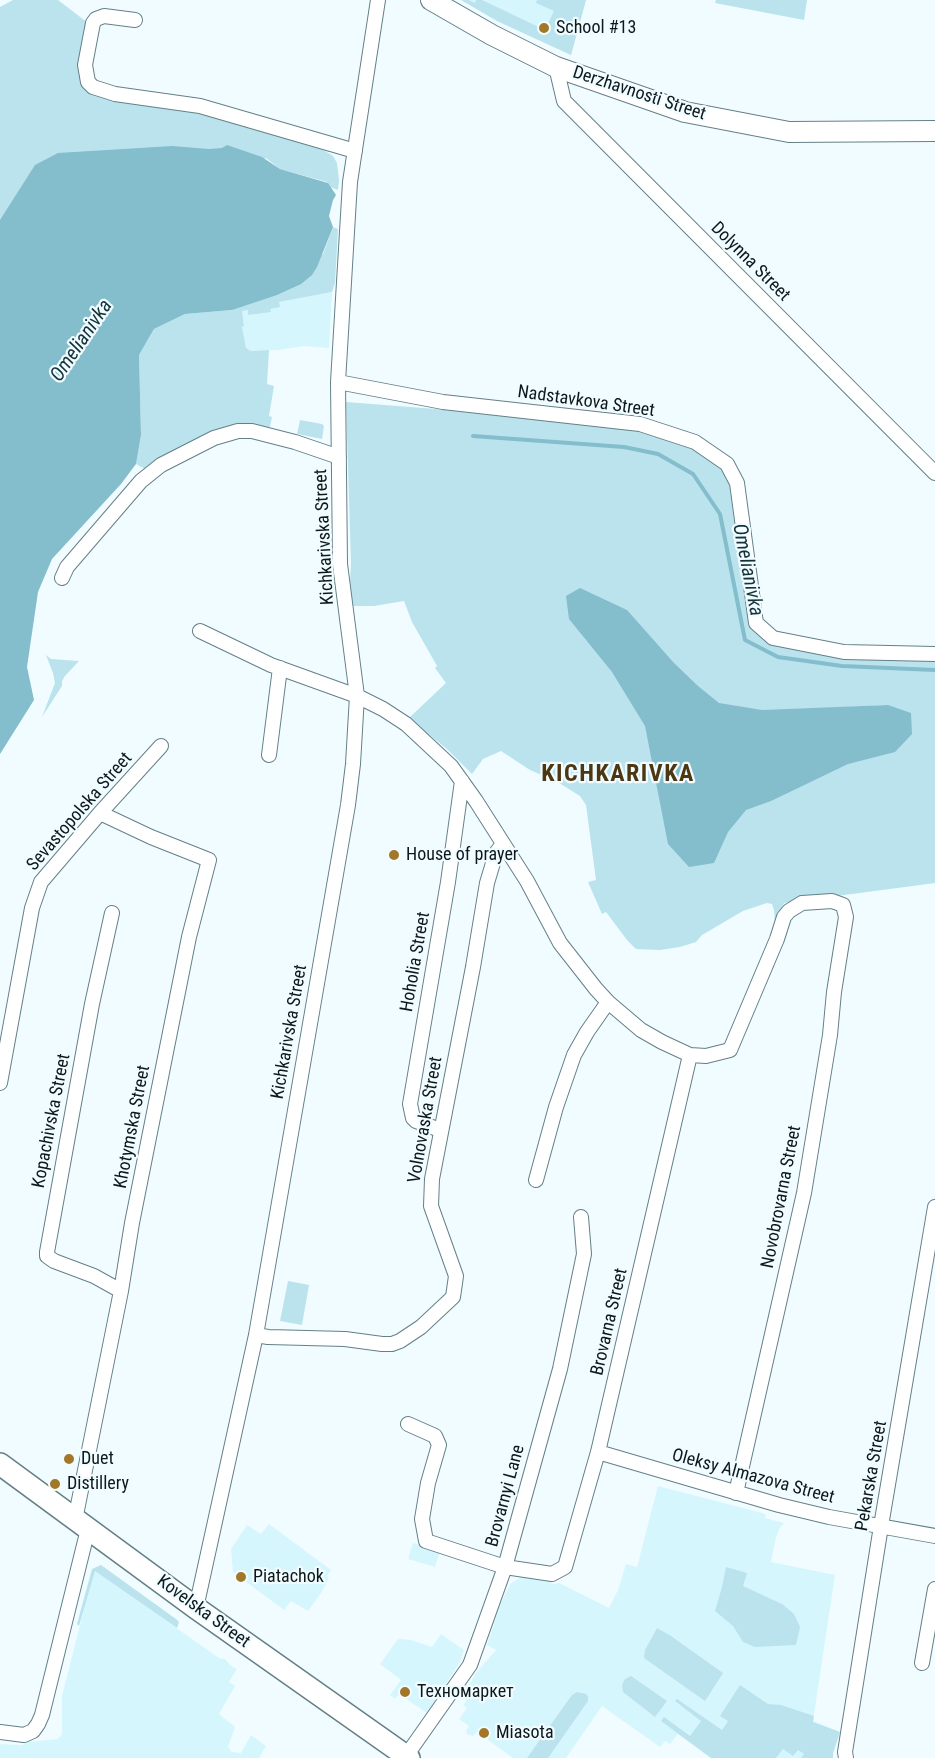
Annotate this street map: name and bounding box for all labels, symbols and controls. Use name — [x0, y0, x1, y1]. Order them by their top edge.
place label: School #13 — [556, 17, 636, 39]
marker: School #13 — [537, 21, 551, 35]
street label: Derzhavnosti Street — [570, 62, 708, 126]
street label: Dolynna Street — [706, 218, 794, 306]
water label: Omelianivka — [46, 295, 118, 387]
street label: Nadstavkova Street — [516, 382, 656, 422]
street label: Kichkarivska Street — [311, 468, 339, 606]
water label: Omelianivka — [726, 522, 768, 618]
street label: Sevastopolska Street — [23, 748, 137, 876]
district label: KICHKARIVKA — [541, 761, 695, 789]
place label: House of prayer — [406, 844, 518, 866]
marker: House of prayer — [387, 848, 401, 862]
street label: Hoholia Street — [397, 910, 435, 1014]
street label: Kichkarivska Street — [268, 963, 312, 1101]
street label: Kopachivska Street — [28, 1052, 76, 1190]
street label: Volnovaska Street — [404, 1055, 448, 1185]
street label: Khotymska Street — [110, 1064, 156, 1190]
street label: Novobrovarna Street — [758, 1124, 806, 1270]
street label: Brovarna Street — [587, 1266, 633, 1378]
street label: Pekarska Street — [852, 1419, 892, 1533]
street label: Brovarnyi Lane — [482, 1443, 530, 1549]
street label: Oleksy Almazova Street — [669, 1445, 837, 1509]
place label: Duet — [81, 1448, 114, 1470]
marker: Duet — [62, 1452, 76, 1466]
place label: Distillery — [67, 1473, 129, 1495]
marker: Distillery — [48, 1477, 62, 1491]
place label: Piatachok — [253, 1566, 324, 1588]
marker: Piatachok — [234, 1570, 248, 1584]
street label: Kovelska Street — [152, 1571, 254, 1653]
place label: Техномаркет — [417, 1681, 514, 1703]
marker: Техномаркет — [398, 1685, 412, 1699]
place label: Miasota — [496, 1722, 554, 1744]
marker: Miasota — [477, 1726, 491, 1740]

